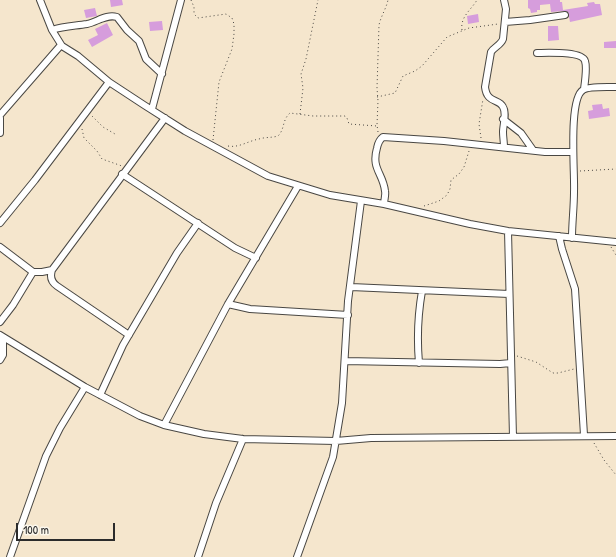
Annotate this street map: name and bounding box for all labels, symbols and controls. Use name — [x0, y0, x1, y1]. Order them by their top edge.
scale bar — [18, 515, 117, 541]
text: 100 m — [23, 521, 49, 538]

